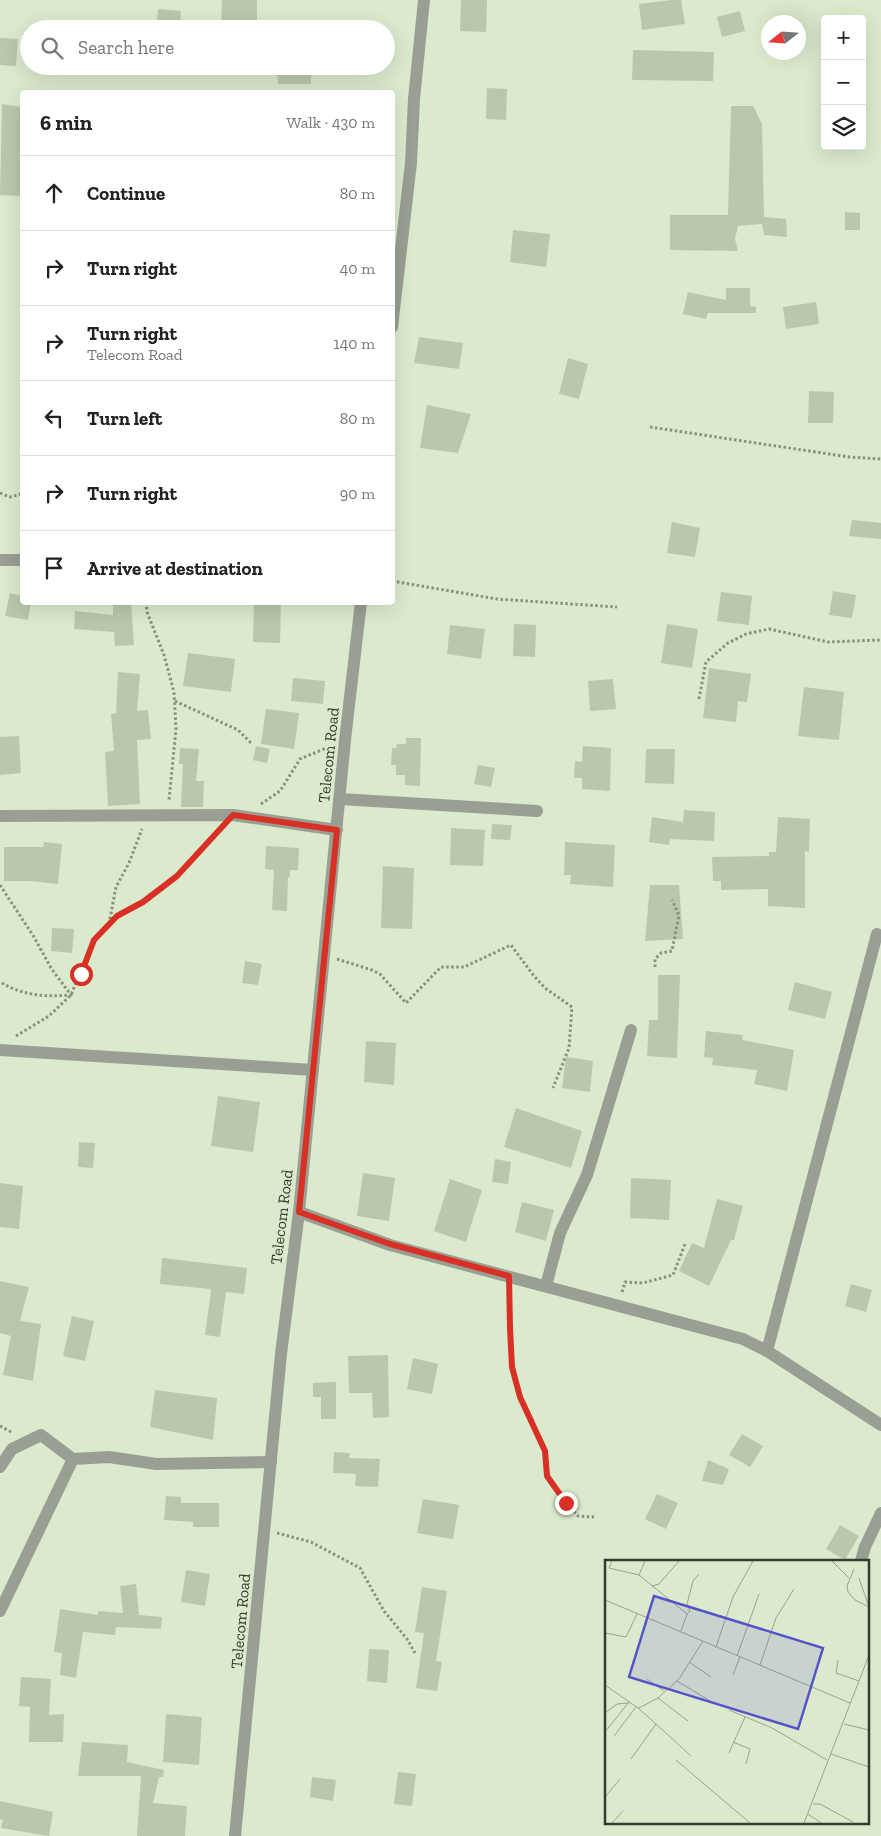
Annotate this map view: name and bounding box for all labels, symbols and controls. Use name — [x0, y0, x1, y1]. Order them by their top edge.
north arrow — [761, 15, 806, 60]
map controls — [821, 15, 866, 150]
button: + — [821, 15, 866, 60]
search box — [20, 20, 395, 75]
icon: search — [38, 34, 66, 62]
text: Search here — [78, 36, 174, 59]
button: − — [821, 60, 866, 105]
button: layers — [821, 105, 866, 150]
text: 6 min — [40, 110, 92, 135]
text: Walk · 430 m — [287, 113, 375, 132]
icon: ahead — [40, 179, 68, 207]
text: Continue — [87, 182, 165, 205]
text: 80 m — [340, 184, 375, 203]
icon: right — [40, 254, 68, 282]
text: Turn right — [87, 257, 177, 280]
text: 40 m — [340, 259, 375, 278]
text: Turn right — [87, 322, 177, 345]
icon: right — [40, 329, 68, 357]
text: 140 m — [334, 334, 375, 353]
text: Telecom Road — [87, 345, 183, 364]
icon: left — [40, 404, 68, 432]
text: Turn left — [87, 407, 162, 430]
text: 80 m — [340, 409, 375, 428]
icon: right — [40, 479, 68, 507]
text: Turn right — [87, 482, 177, 505]
text: 90 m — [340, 484, 375, 503]
icon: arrive — [40, 554, 68, 582]
text: Arrive at destination — [87, 557, 263, 580]
street label: Telecom Road — [314, 706, 343, 804]
route start — [70, 963, 93, 986]
street label: Telecom Road — [266, 1168, 297, 1266]
route end — [555, 1492, 578, 1515]
inset map — [605, 1560, 868, 1824]
street label: Telecom Road — [227, 1572, 254, 1670]

